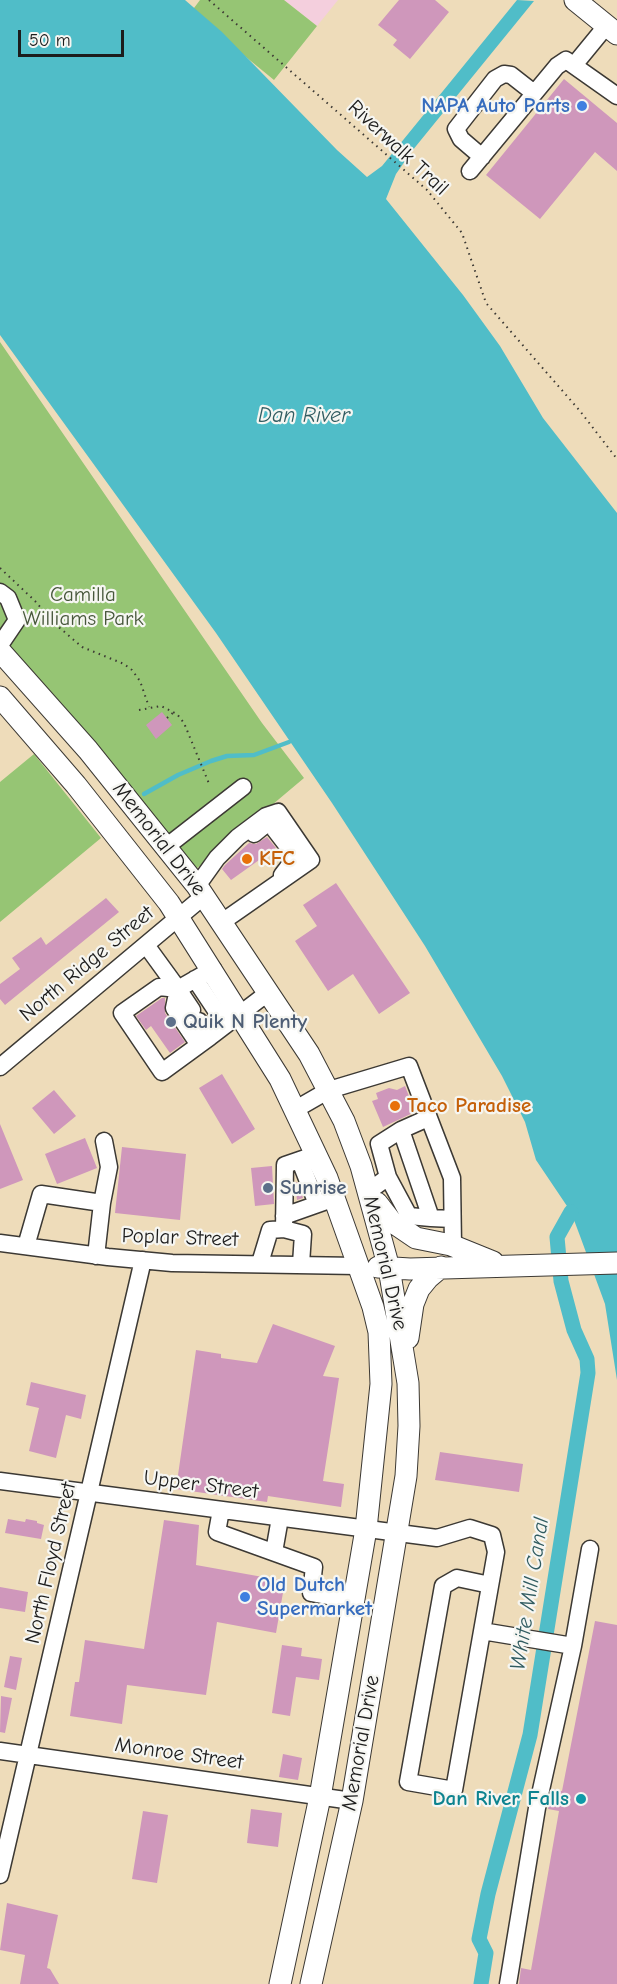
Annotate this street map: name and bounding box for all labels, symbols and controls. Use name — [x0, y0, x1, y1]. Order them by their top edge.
scale bar — [21, 18, 128, 56]
text: 50 m — [29, 30, 71, 51]
place label: NAPA Auto Parts — [421, 93, 570, 119]
street label: Riverwalk Trail — [342, 95, 454, 201]
marker: NAPA Auto Parts — [575, 99, 589, 113]
water label: Dan River — [258, 403, 350, 429]
park label: Camilla Williams Park — [22, 582, 144, 632]
street label: Memorial Drive — [107, 777, 211, 901]
place label: KFC — [259, 846, 295, 872]
marker: KFC — [240, 852, 254, 866]
street label: North Ridge Street — [15, 901, 159, 1027]
place label: Quik N Plenty — [183, 1009, 307, 1035]
marker: Quik N Plenty — [164, 1015, 178, 1029]
place label: Taco Paradise — [407, 1093, 531, 1119]
marker: Taco Paradise — [388, 1099, 402, 1113]
place label: Sunrise — [280, 1175, 347, 1201]
marker: Sunrise — [261, 1181, 275, 1195]
street label: Memorial Drive — [357, 1193, 413, 1333]
street label: Poplar Street — [121, 1223, 239, 1253]
street label: Upper Street — [142, 1465, 260, 1505]
street label: North Floyd Street — [20, 1480, 82, 1646]
water label: White Mill Canal — [505, 1516, 555, 1672]
place label: Old Dutch Supermarket — [257, 1572, 372, 1622]
marker: Old Dutch Supermarket — [238, 1590, 252, 1604]
street label: Memorial Drive — [337, 1673, 385, 1813]
street label: Monroe Street — [113, 1733, 245, 1775]
place label: Dan River Falls — [433, 1786, 569, 1812]
marker: Dan River Falls — [574, 1792, 588, 1806]

